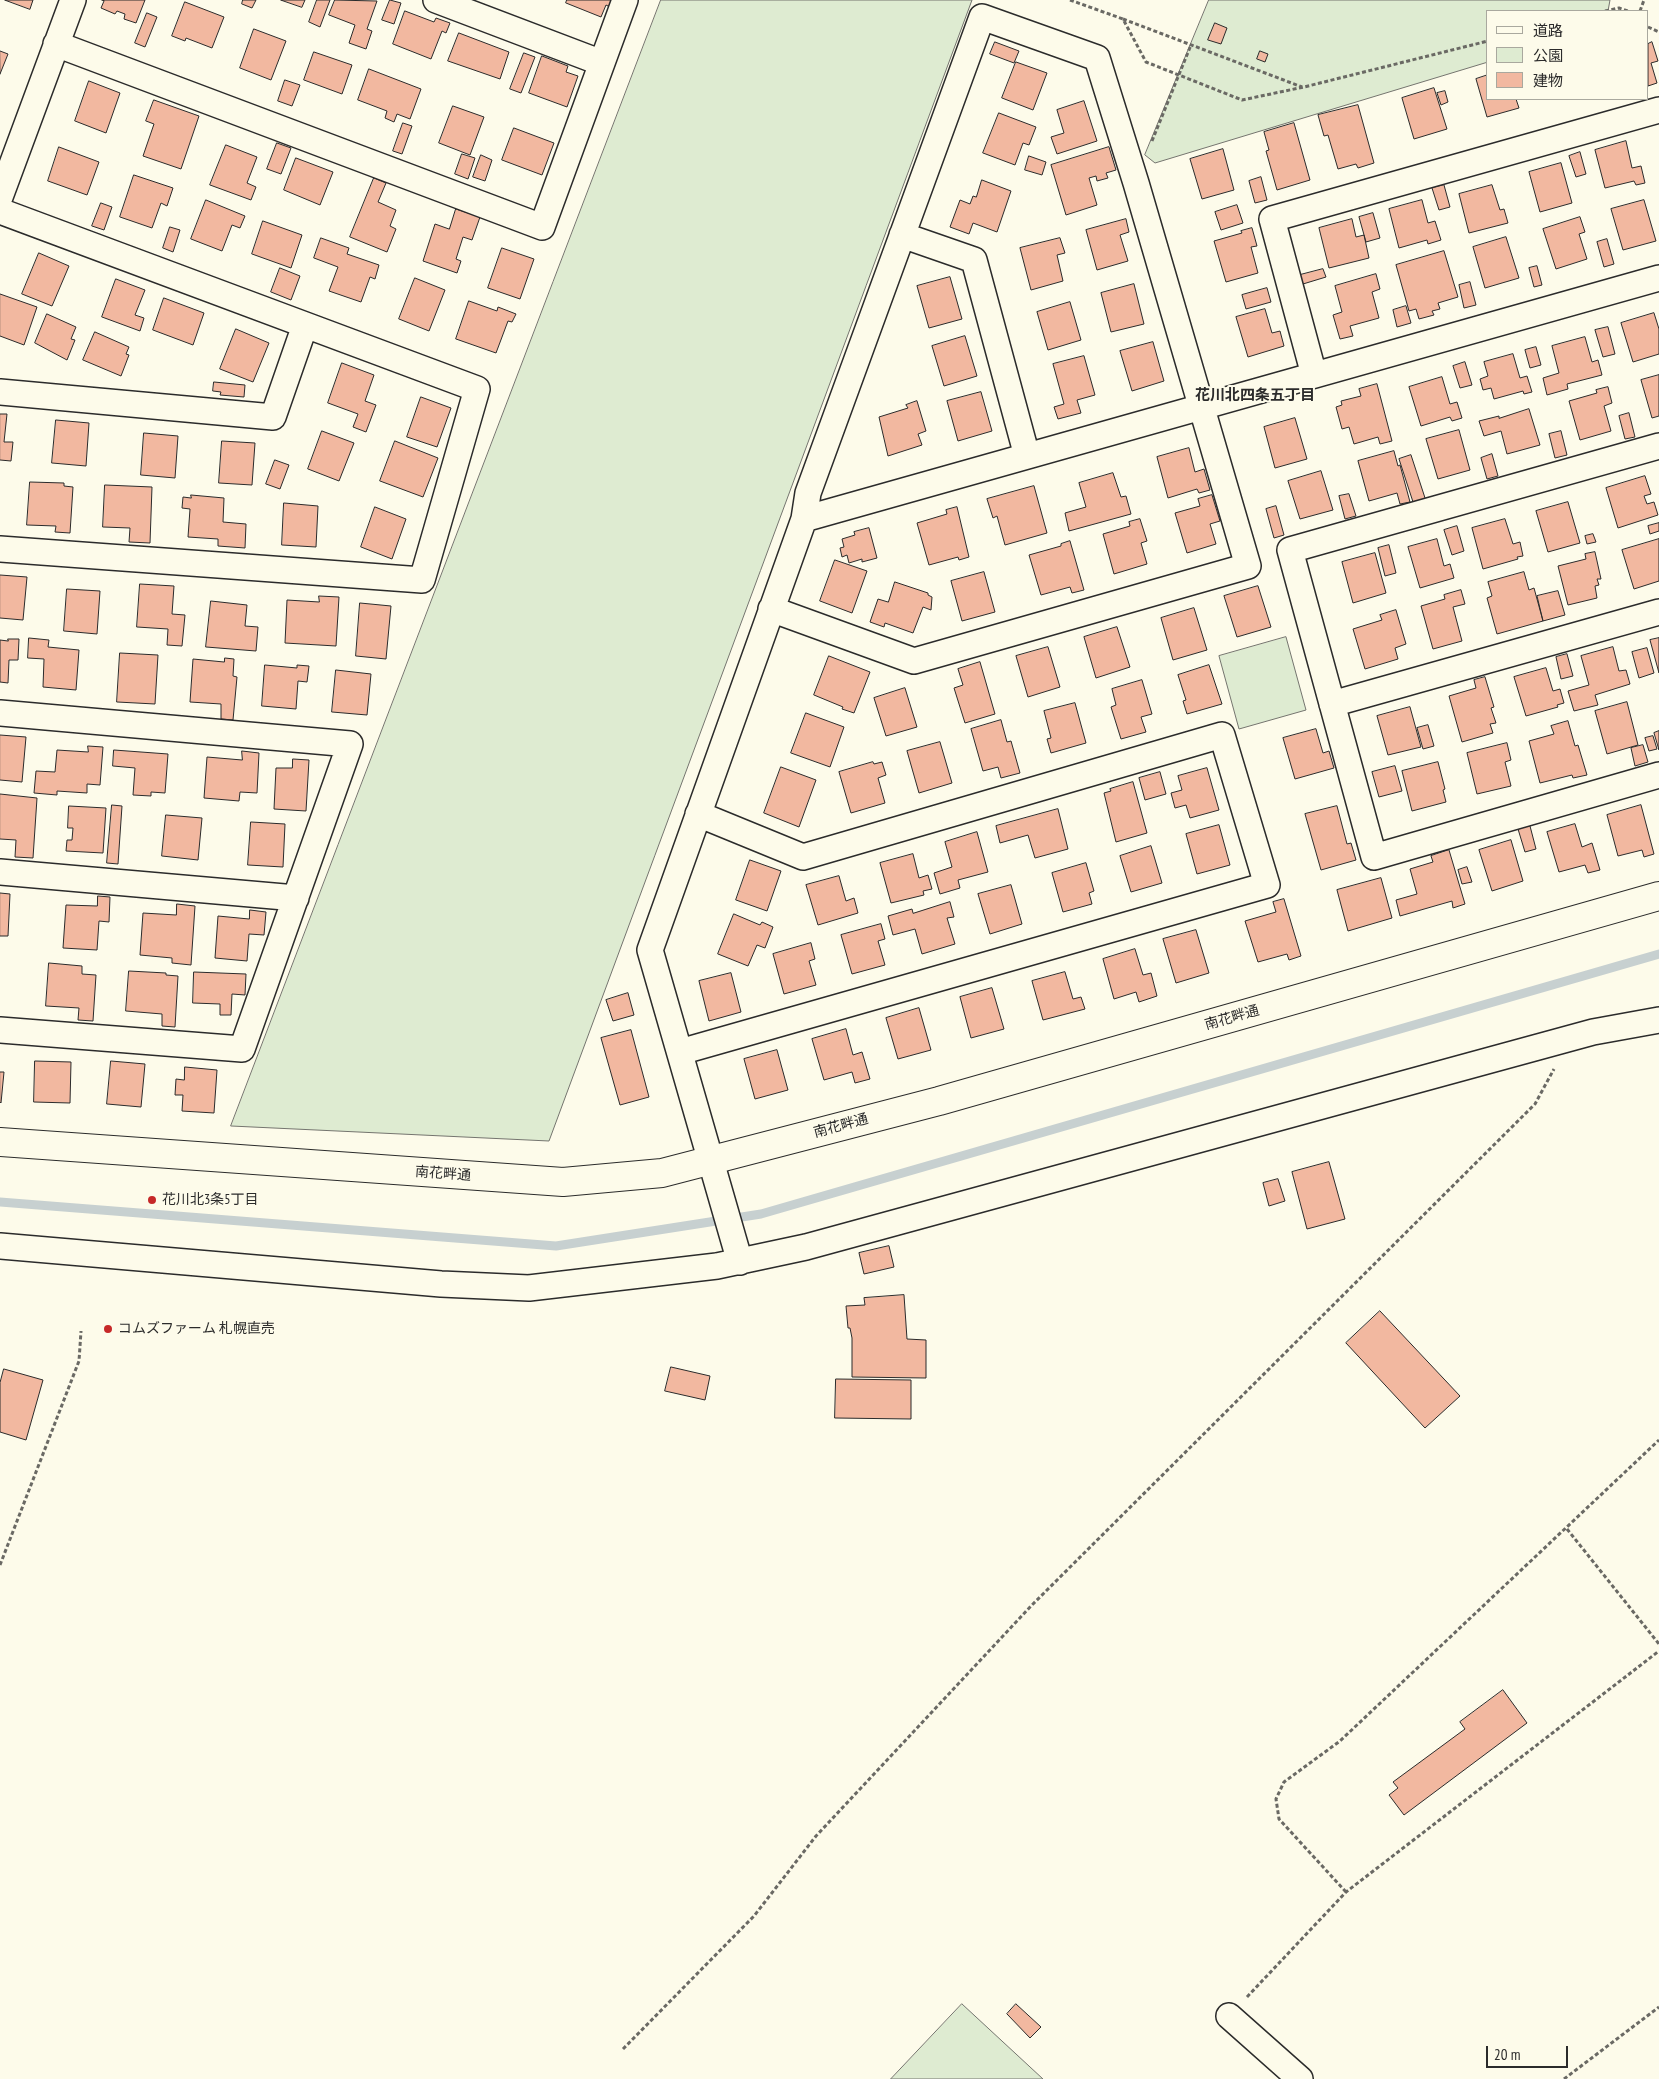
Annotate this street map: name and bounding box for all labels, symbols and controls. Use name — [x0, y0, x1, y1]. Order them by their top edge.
legend — [1486, 10, 1649, 100]
text: 道路 — [1533, 21, 1563, 40]
text: 公園 — [1533, 46, 1563, 65]
text: 建物 — [1533, 71, 1563, 90]
district label: 花川北四条五丁目 — [1195, 387, 1315, 405]
street label: 南花畔通 — [1203, 1002, 1261, 1034]
street label: 南花畔通 — [812, 1111, 870, 1141]
street label: 南花畔通 — [414, 1164, 472, 1184]
place label: 花川北3条5丁目 — [162, 1192, 259, 1208]
marker: 花川北3条5丁目 — [146, 1194, 158, 1206]
place label: コムズファーム 札幌直売 — [118, 1321, 275, 1337]
marker: コムズファーム 札幌直売 — [102, 1323, 114, 1335]
scale bar — [1489, 2036, 1572, 2068]
text: 20 m — [1494, 2045, 1520, 2064]

